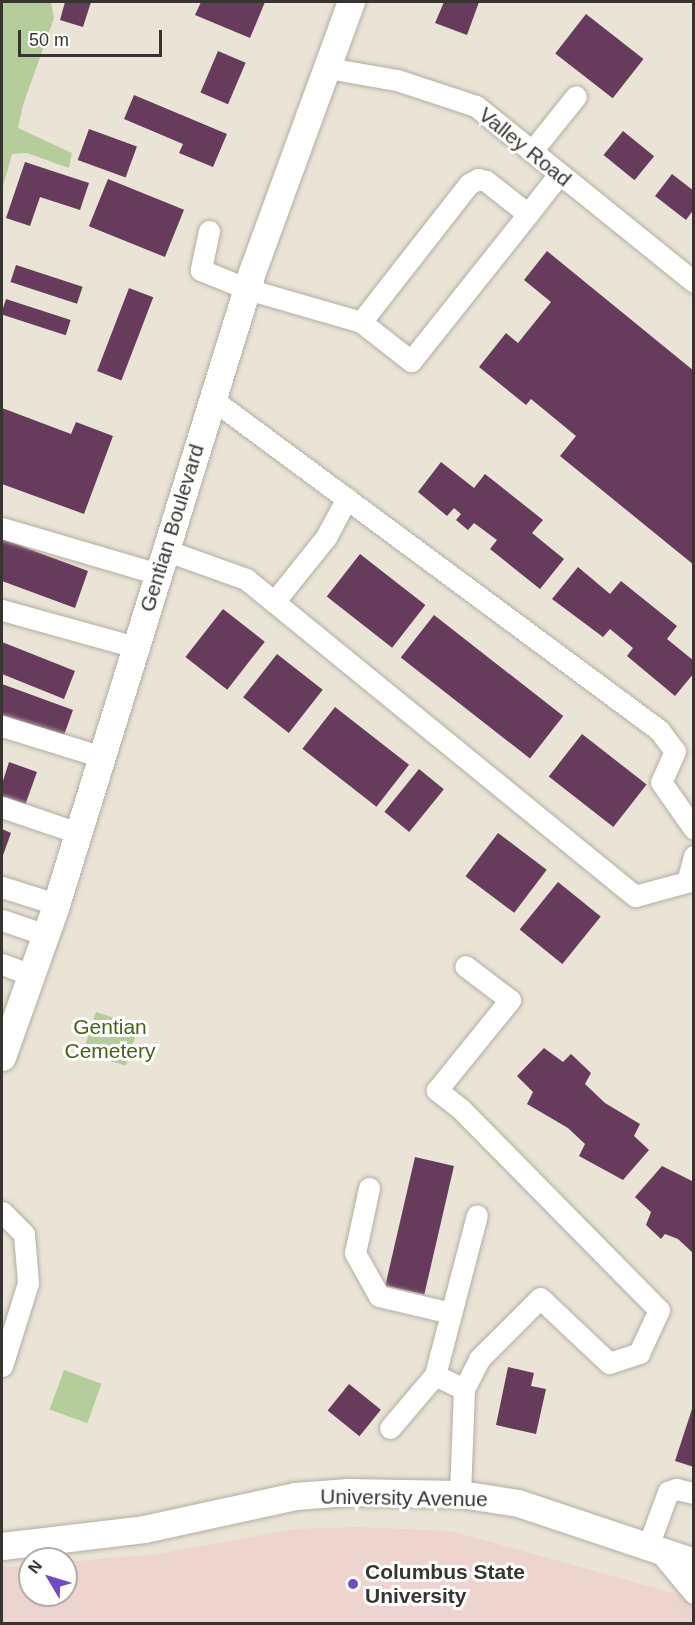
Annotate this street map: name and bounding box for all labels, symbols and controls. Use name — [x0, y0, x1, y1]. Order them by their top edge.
scale bar — [21, 18, 165, 56]
text: 50 m — [29, 30, 69, 50]
street label: Valley Road — [474, 102, 576, 192]
street label: Gentian Boulevard — [135, 441, 209, 615]
park label: Gentian Cemetery — [64, 1014, 156, 1064]
street label: University Avenue — [319, 1484, 489, 1512]
north arrow — [18, 1547, 78, 1607]
text: N — [25, 1557, 45, 1577]
place label: Columbus State University — [365, 1559, 525, 1609]
marker: Columbus State University — [346, 1577, 360, 1591]

